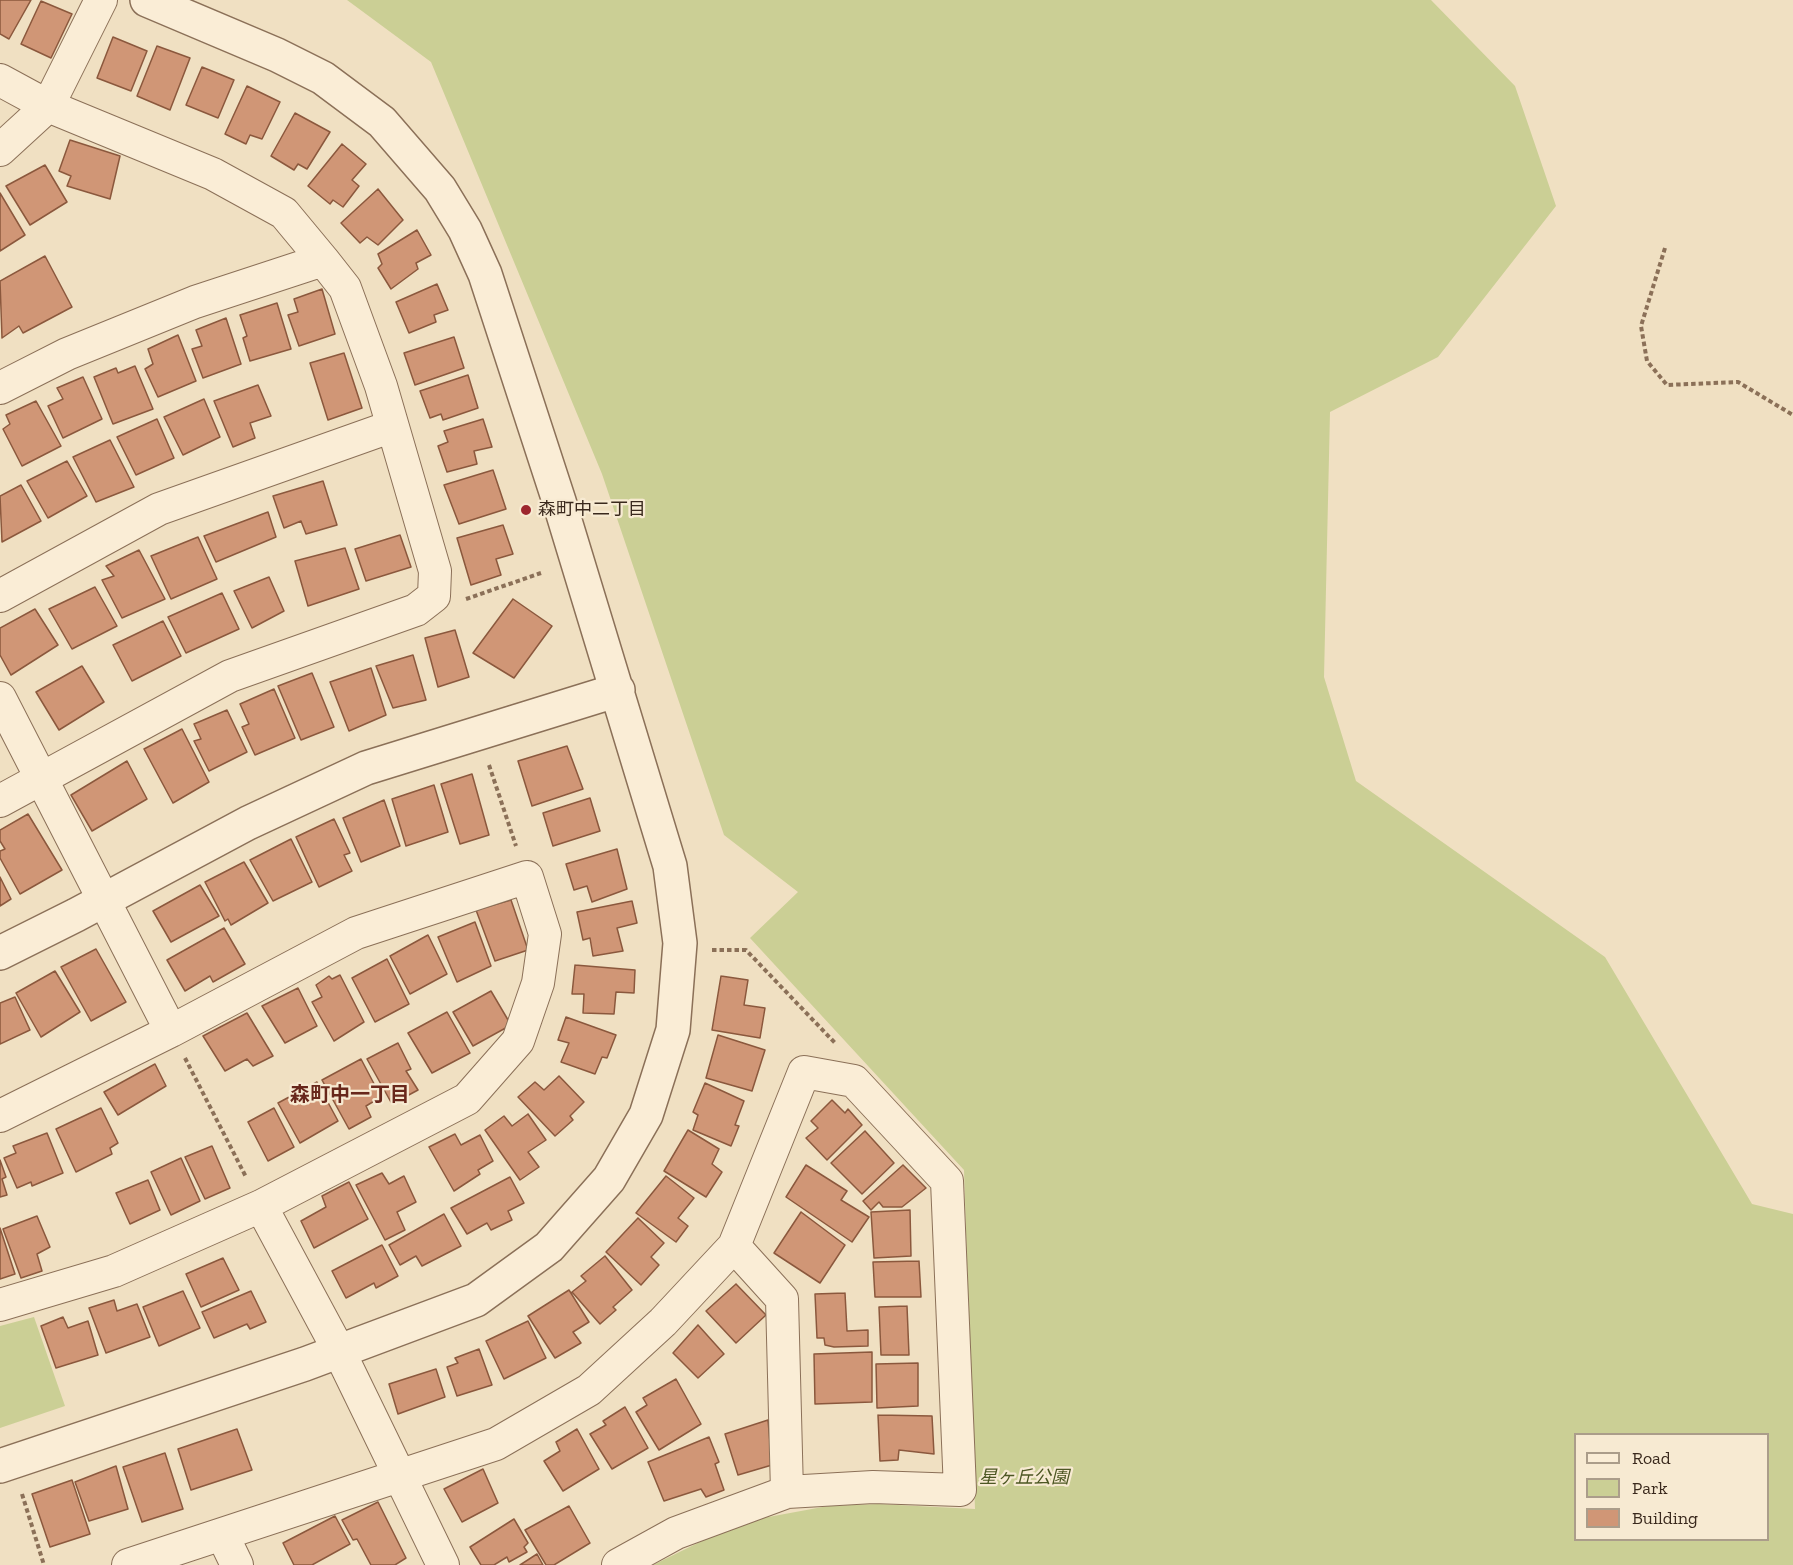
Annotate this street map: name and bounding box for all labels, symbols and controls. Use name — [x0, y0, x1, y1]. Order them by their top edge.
place label: 森町中二丁目 — [538, 499, 646, 521]
marker: 森町中二丁目 — [519, 503, 533, 517]
district label: 森町中一丁目 — [290, 1083, 410, 1107]
legend — [1574, 1433, 1769, 1541]
text: Road — [1632, 1447, 1671, 1469]
park label: 星ヶ丘公園 — [979, 1467, 1069, 1489]
text: Park — [1632, 1477, 1668, 1499]
text: Building — [1632, 1507, 1698, 1529]

